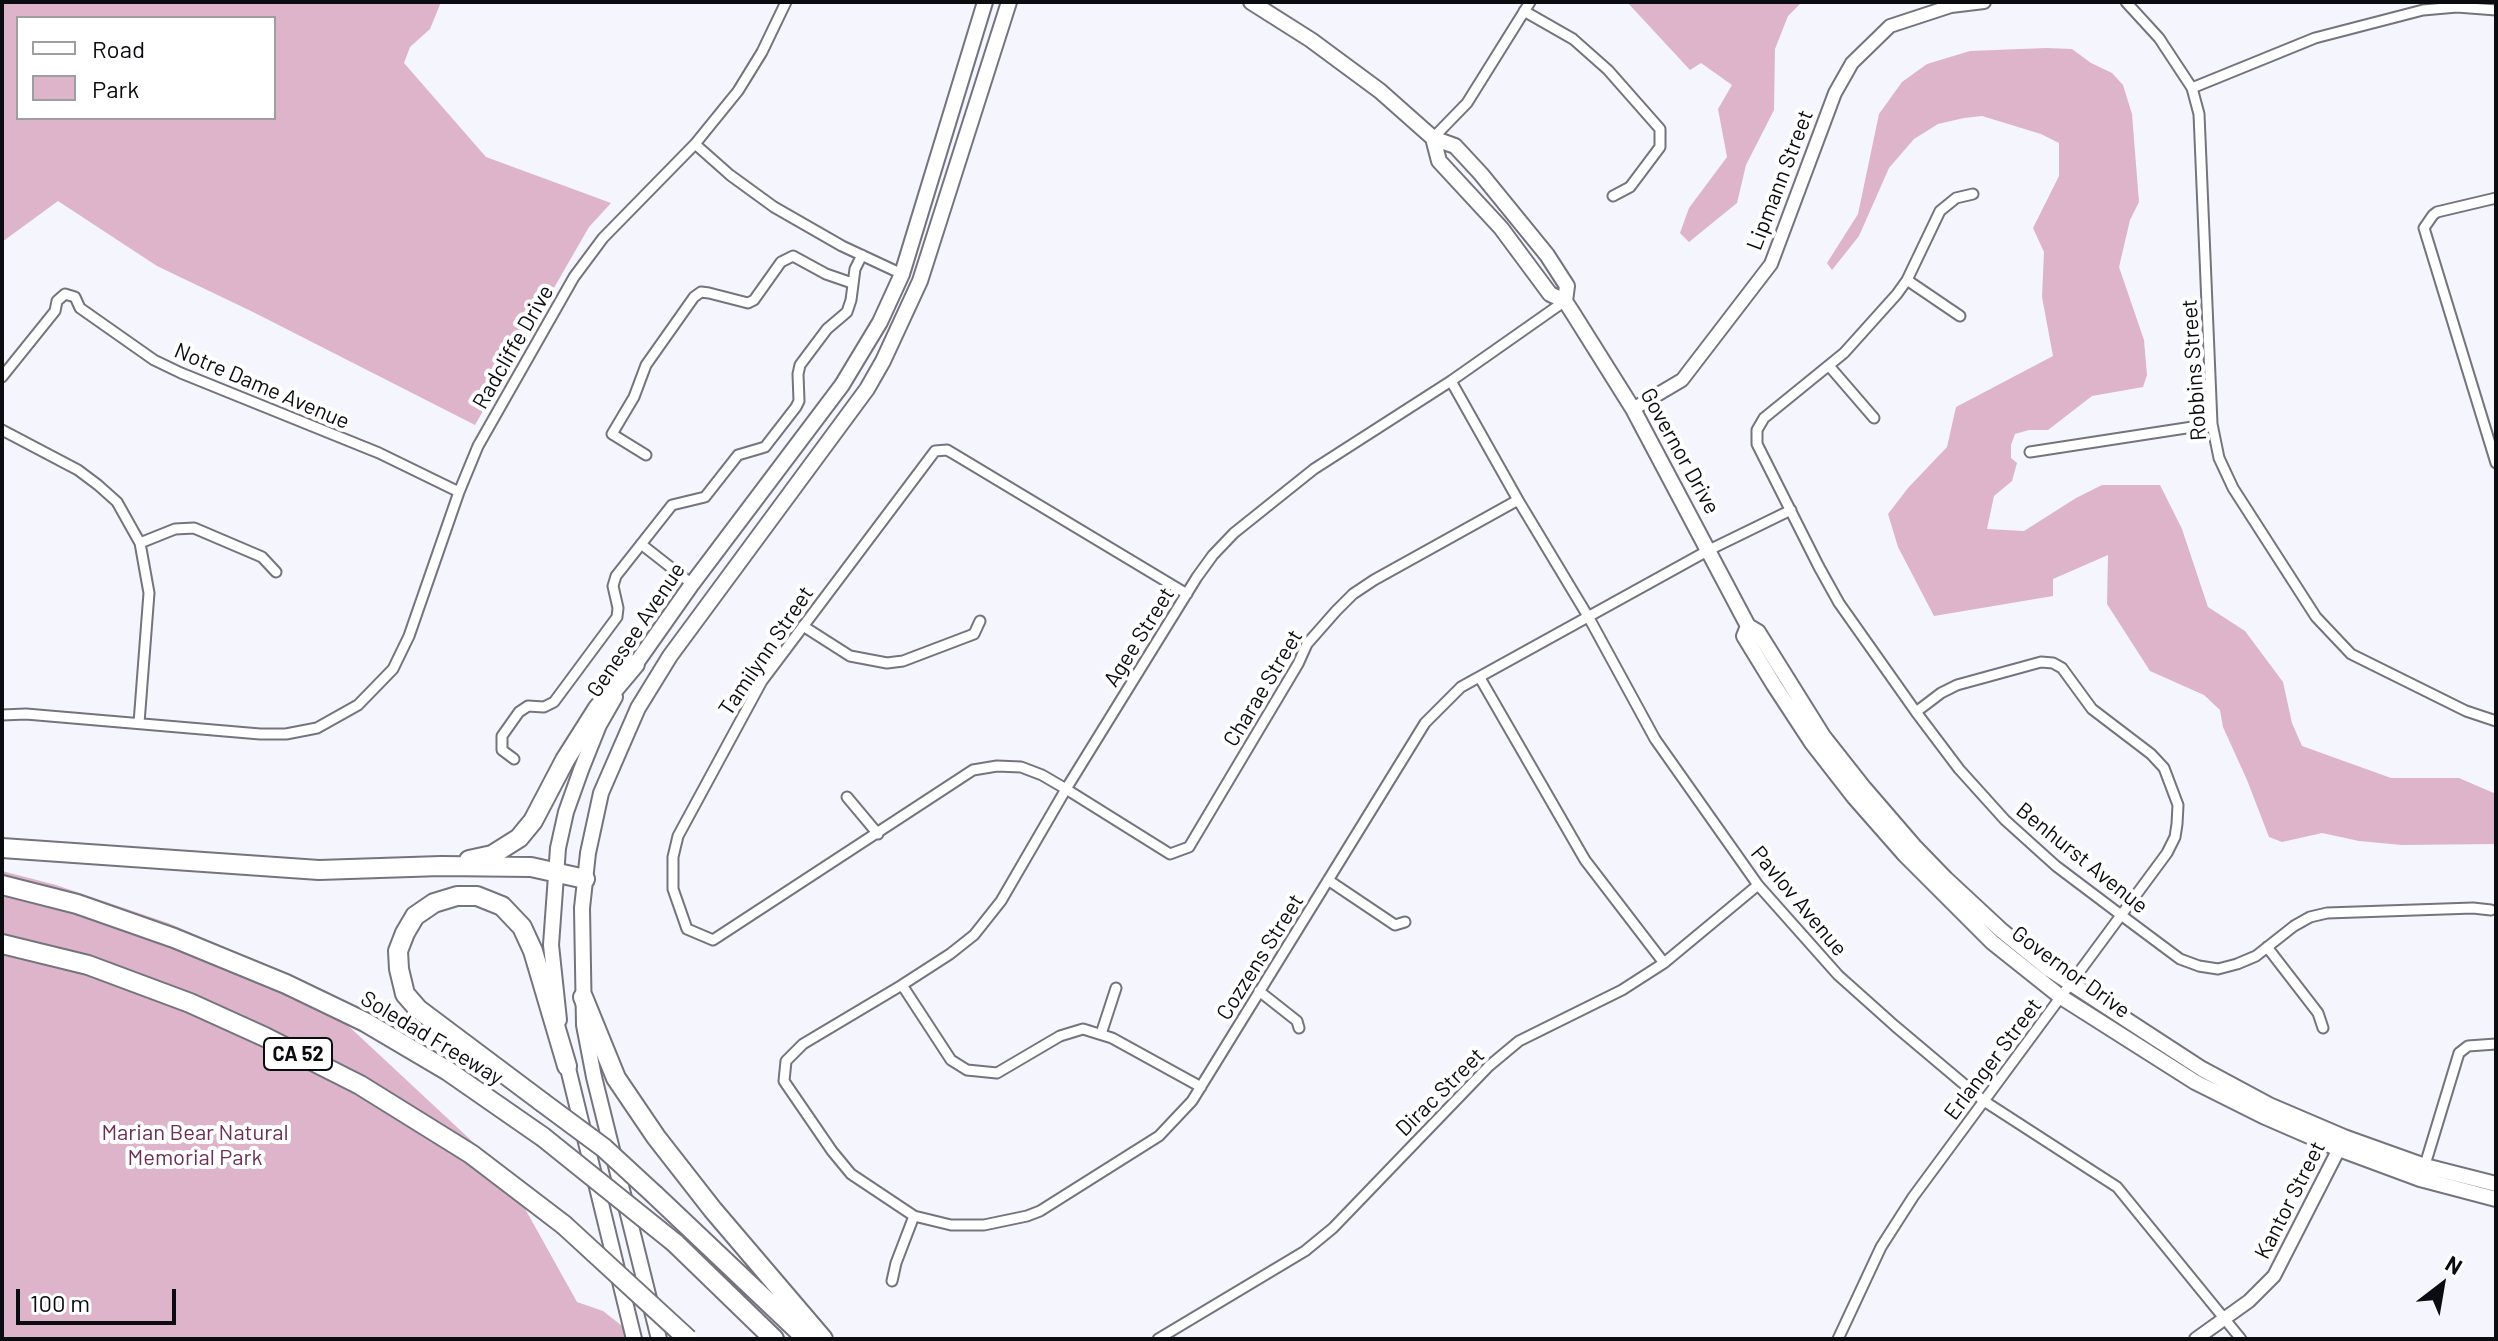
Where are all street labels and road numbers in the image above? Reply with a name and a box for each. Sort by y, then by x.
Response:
street label: Lipmann Street [1741,106,1819,254]
street label: Radcliffe Drive [467,280,559,414]
street label: Robbins Street [2176,298,2212,442]
street label: Notre Dame Avenue [171,337,353,435]
street label: Governor Drive [1635,383,1725,519]
street label: Genesee Avenue [581,558,691,702]
street label: Tamilynn Street [713,581,819,721]
street label: Agee Street [1098,582,1180,692]
street label: Charae Street [1218,625,1308,751]
street label: Benhurst Avenue [2011,797,2153,919]
street label: Pavlov Avenue [1745,840,1853,962]
street label: Cozzens Street [1211,889,1309,1025]
street label: Governor Drive [2007,920,2135,1024]
street label: Soledad Freeway [356,985,508,1091]
street label: Erlanger Street [1939,993,2047,1125]
road number: CA 52 [264,1038,332,1070]
street label: Dirac Street [1390,1042,1490,1142]
street label: Kantor Street [2249,1137,2331,1263]

